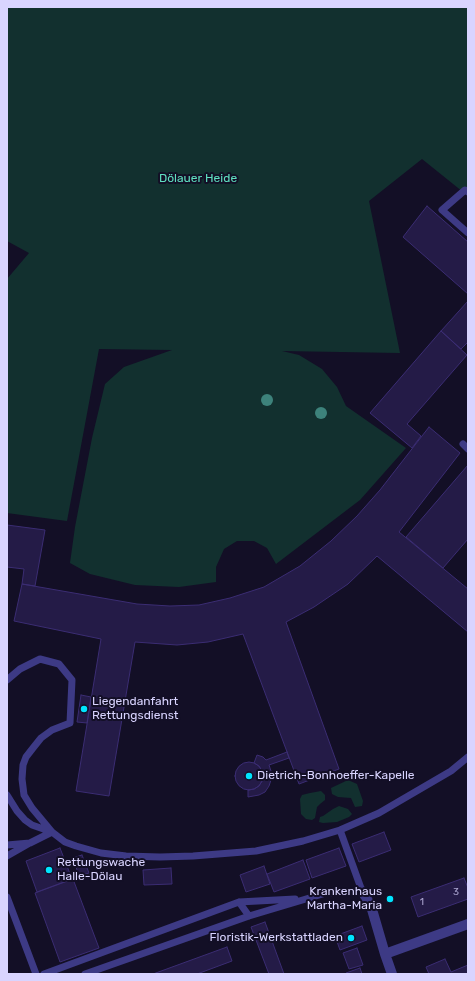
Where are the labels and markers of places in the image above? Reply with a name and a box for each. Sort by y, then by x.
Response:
place label: Liegendanfahrt Rettungsdienst [92,695,178,723]
marker: Liegendanfahrt Rettungsdienst [79,704,89,714]
place label: Dietrich-Bonhoeffer-Kapelle [257,769,415,783]
marker: Dietrich-Bonhoeffer-Kapelle [244,771,254,781]
place label: Rettungswache Halle-Dölau [57,856,145,884]
marker: Rettungswache Halle-Dölau [44,865,54,875]
place label: Krankenhaus Martha-Maria [307,885,382,913]
marker: Krankenhaus Martha-Maria [385,894,395,904]
place label: Floristik-Werkstattladen [210,931,343,945]
marker: Floristik-Werkstattladen [346,933,356,943]

